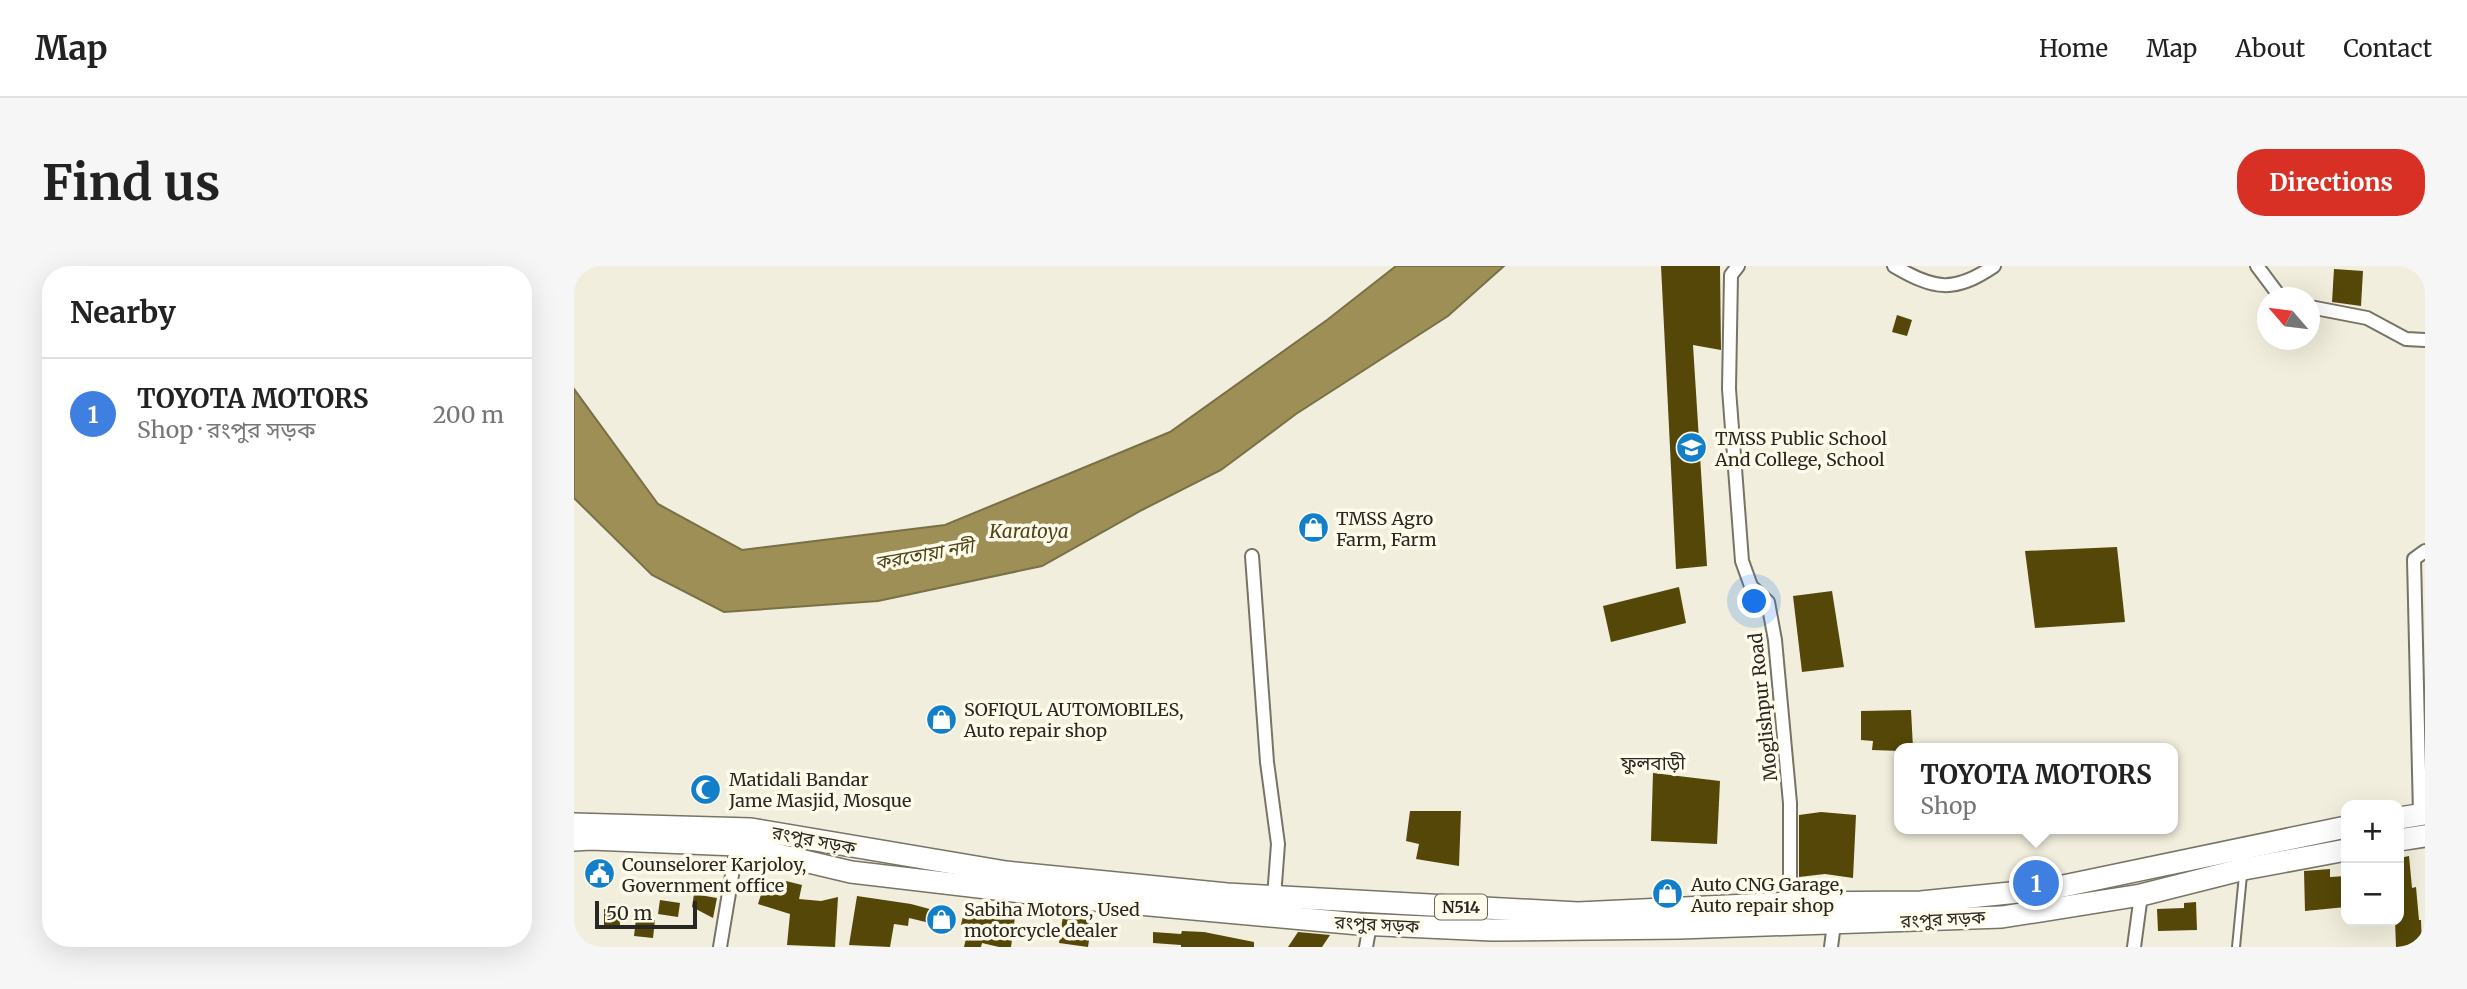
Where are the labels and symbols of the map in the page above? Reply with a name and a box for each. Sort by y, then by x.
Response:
north arrow [2257,287,2320,350]
place label: TMSS Public School And College, School [1714,427,1887,471]
school or university icon: TMSS Public School And College, School [1675,431,1709,465]
place label: TMSS Agro Farm, Farm [1336,507,1437,551]
shop icon: TMSS Agro Farm, Farm [1296,511,1330,545]
water label: Karatoya [988,519,1069,543]
water label: করতোয়া নদী [873,533,979,575]
your location [1737,584,1771,618]
street label: Moglishpur Road [1744,632,1782,782]
place label: SOFIQUL AUTOMOBILES, Auto repair shop [963,698,1184,742]
shop icon: SOFIQUL AUTOMOBILES, Auto repair shop [924,702,958,736]
district label: ফুলবাড়ী [1620,751,1686,775]
place label: Matidali Bandar Jame Masjid, Mosque [728,768,911,812]
mosque icon: Matidali Bandar Jame Masjid, Mosque [689,772,723,806]
street label: রংপুর সড়ক [769,820,858,859]
place label: Counselorer Karjoloy, Government office [622,853,806,897]
public building icon: Counselorer Karjoloy, Government office [582,857,616,891]
pin: 1 [2013,857,2059,909]
place label: Auto CNG Garage, Auto repair shop [1690,873,1843,917]
shop icon: Auto CNG Garage, Auto repair shop [1651,877,1685,911]
road number: N514 [1435,894,1487,920]
scale bar [595,898,696,930]
place label: Sabiha Motors, Used motorcycle dealer [964,898,1140,942]
shop icon: Sabiha Motors, Used motorcycle dealer [924,902,958,936]
street label: রংপুর সড়ক [1899,905,1987,933]
street label: রংপুর সড়ক [1333,910,1421,938]

